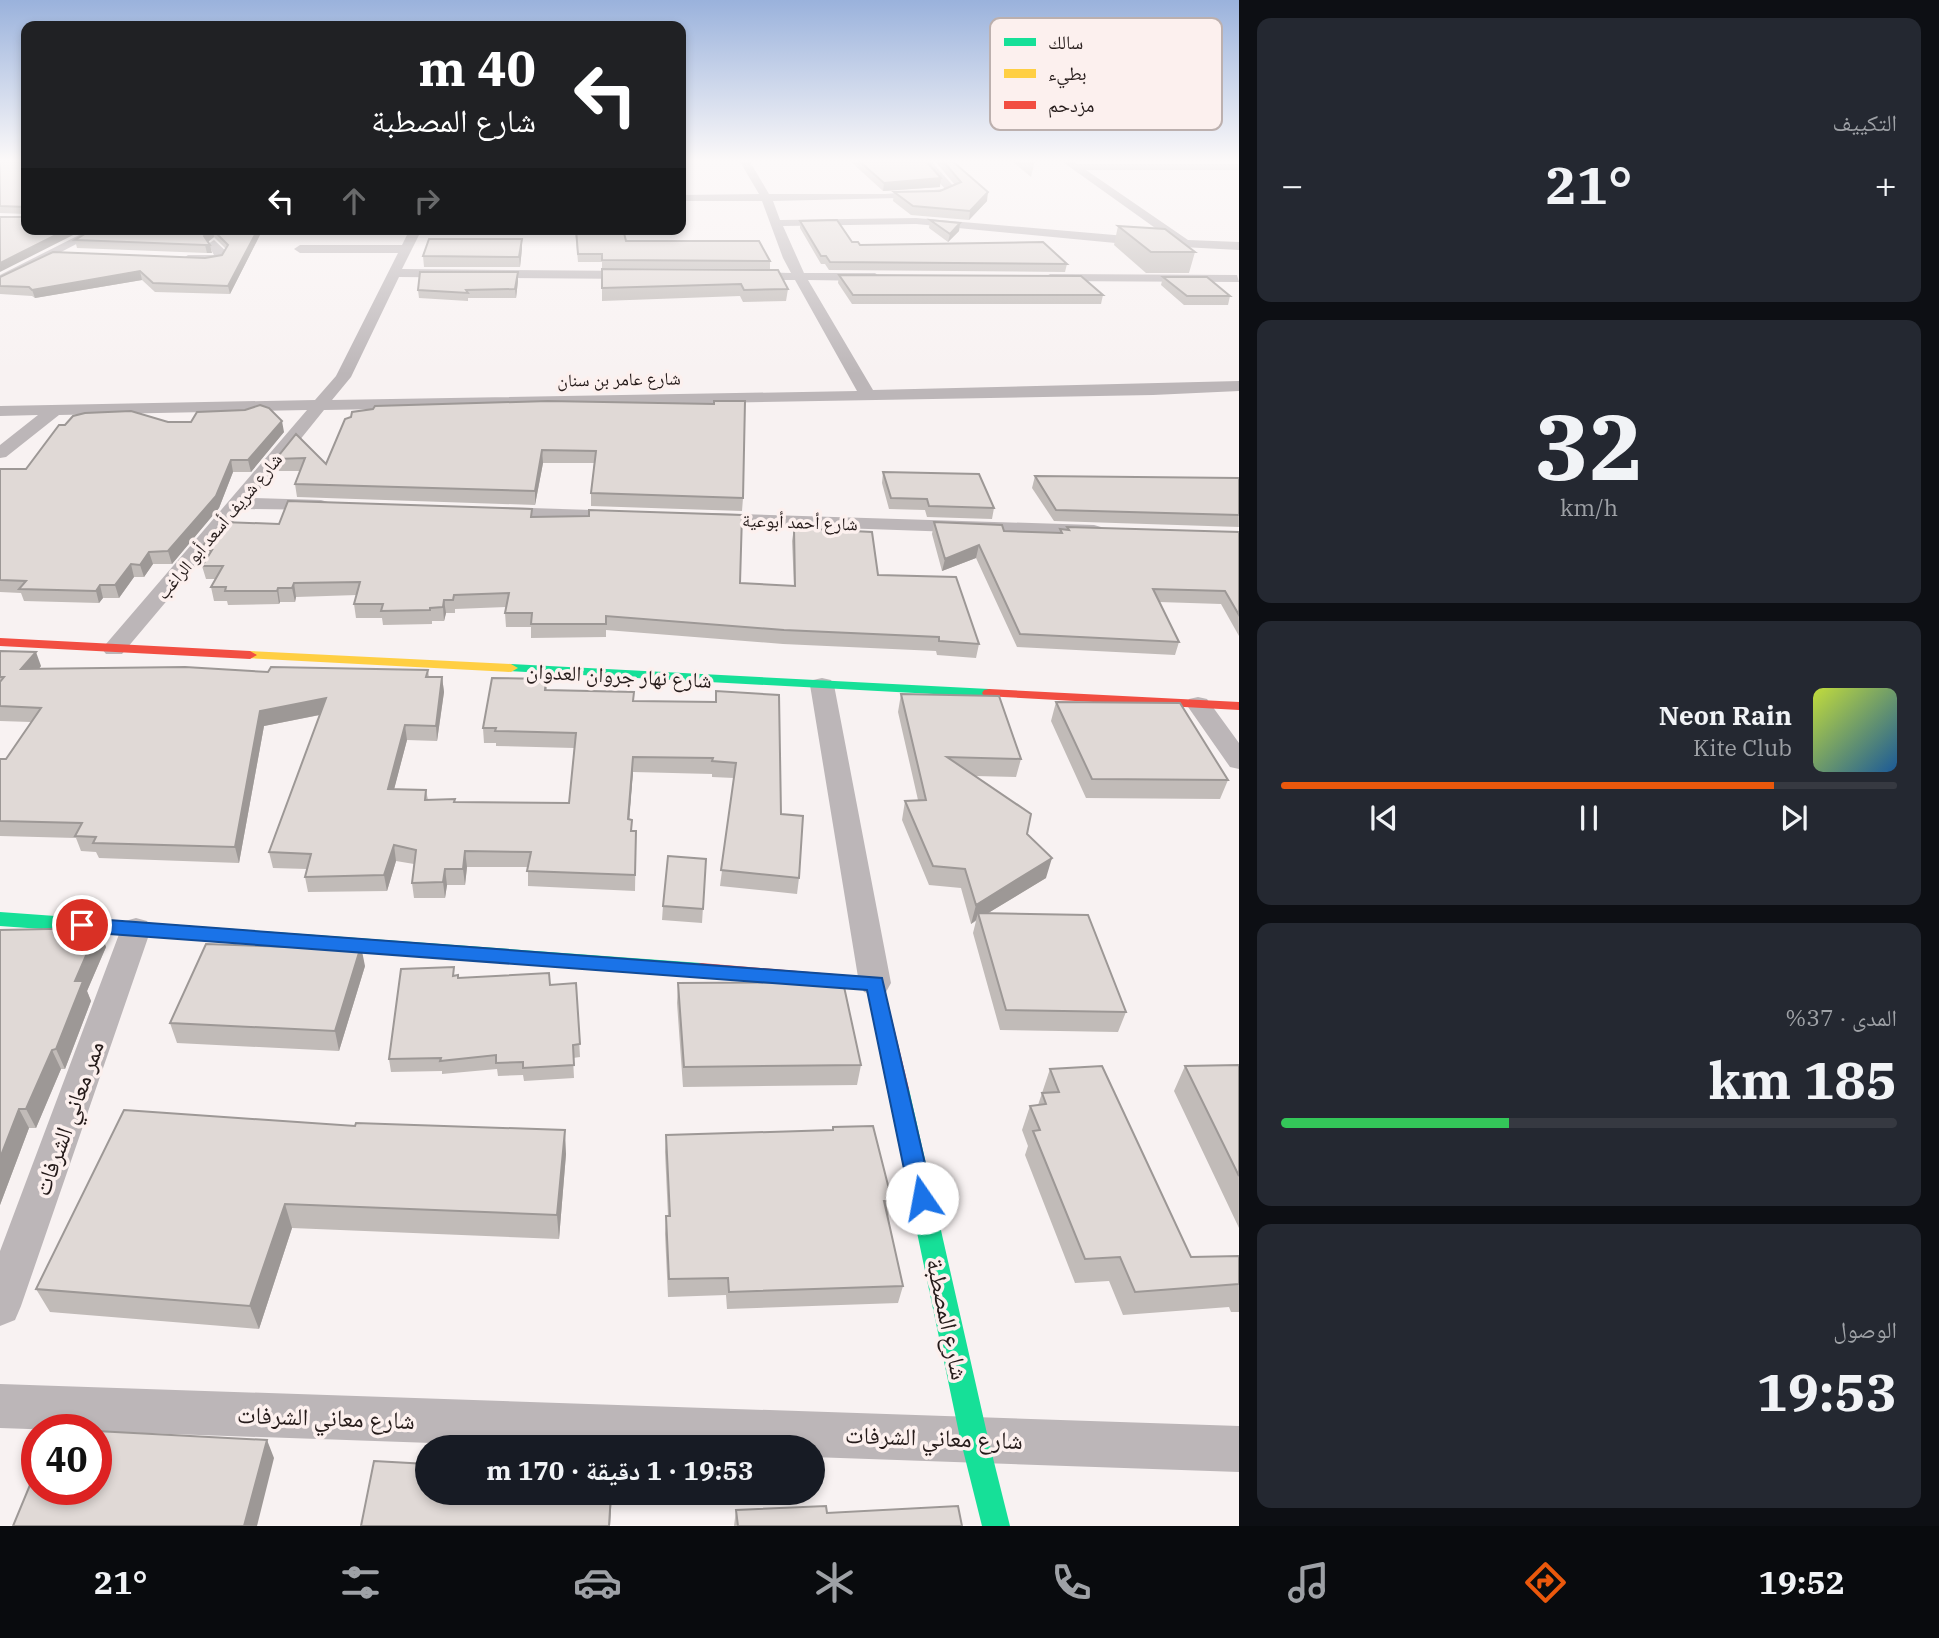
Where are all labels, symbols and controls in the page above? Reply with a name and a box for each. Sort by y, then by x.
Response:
legend [990,18,1222,130]
text: سالك [1048,30,1083,54]
text: 40 m [418,36,536,99]
icon: left [560,49,651,140]
text: بطيء [1048,61,1087,89]
text: مزدحم [1048,93,1094,118]
text: شارع المصطبة [371,99,536,141]
text: التكييف [1832,107,1897,137]
text: 21° [1546,151,1632,218]
text: − [1281,160,1304,209]
text: + [1874,160,1897,209]
icon: left [262,182,300,220]
icon: ahead [335,182,373,220]
icon: right [408,182,446,220]
street label: شارع عامر بن سنان [557,366,681,392]
text: 32 [1534,387,1644,505]
street label: شارع شريف أسعد أبو الراغب [151,448,287,604]
text: km/h [1560,492,1618,522]
street label: شارع أحمد أبوعية [742,508,858,536]
street label: شارع نهار جروان العدوان [525,656,713,694]
text: Neon Rain [1659,698,1792,732]
text: Kite Club [1693,732,1792,762]
icon: previous [1365,799,1403,837]
icon: pause [1570,799,1608,837]
icon: next [1775,799,1813,837]
pin [52,895,112,955]
icon: arrive [63,906,101,944]
text: المدى · 37% [1785,1002,1897,1032]
street label: ممر معاني الشرفات [25,1036,115,1201]
text: 185 km [1708,1046,1897,1113]
position arrow [885,1161,959,1235]
street label: شارع المصطبة [920,1255,976,1383]
text: الوصول [1833,1314,1897,1344]
text: 19:53 [1756,1358,1897,1425]
street label: شارع معاني الشرفات [236,1398,415,1440]
speed limit sign: 40 [21,1414,112,1505]
street label: شارع معاني الشرفات [844,1418,1023,1460]
text: 19:53 · 1 دقيقة · 170 m [486,1453,754,1487]
icon: filters [336,1558,385,1607]
icon: car [573,1558,622,1607]
icon: climate [810,1558,859,1607]
icon: phone [1047,1558,1096,1607]
icon: music [1284,1558,1333,1607]
icon: directions [1521,1558,1570,1607]
text: 21° [94,1561,148,1603]
text: 19:52 [1758,1561,1845,1603]

